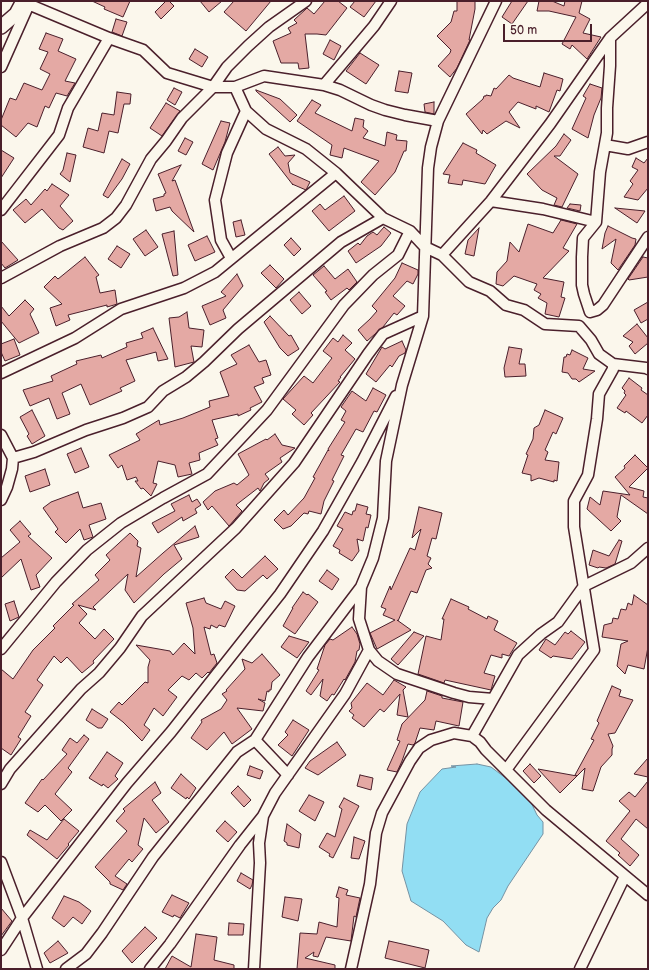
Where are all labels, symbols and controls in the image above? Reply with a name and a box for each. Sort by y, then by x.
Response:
scale bar [505,16,594,42]
text: 50 m [510,23,537,38]

